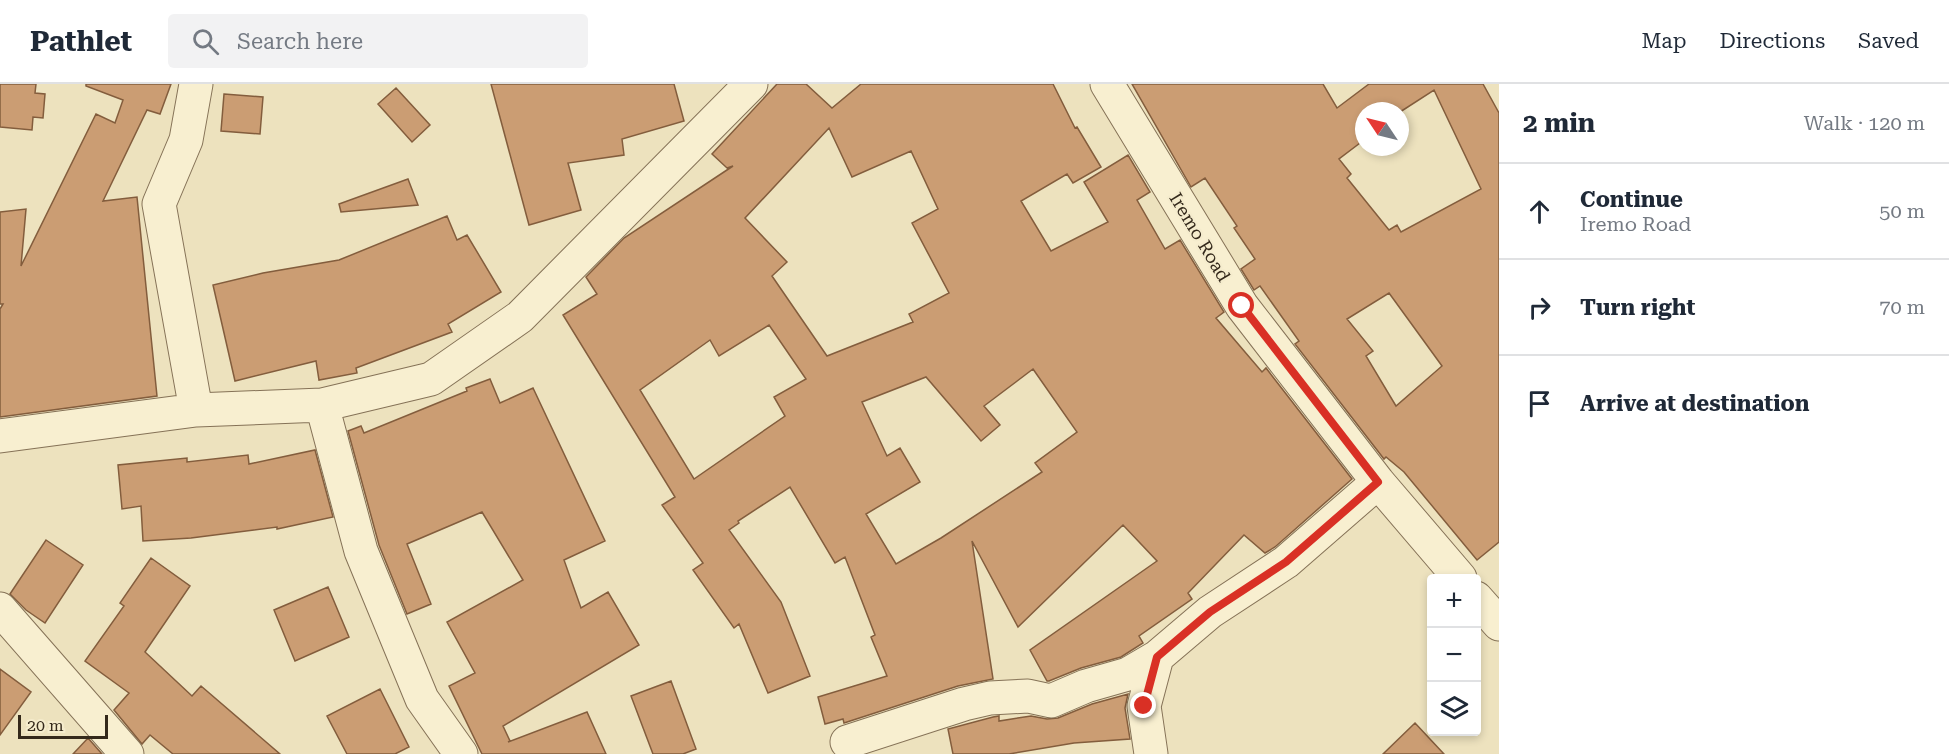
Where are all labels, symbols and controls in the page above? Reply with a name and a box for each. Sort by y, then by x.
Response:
search box [168,14,588,68]
text: Pathlet [30,25,132,58]
icon: search [189,25,222,58]
text: Search here [237,29,363,54]
text: Map [1642,29,1686,53]
text: Directions [1719,29,1825,53]
text: Saved [1858,29,1919,53]
north arrow [1355,102,1409,156]
text: 2 min [1523,108,1595,138]
text: Walk · 120 m [1804,111,1925,135]
text: Continue [1580,187,1683,212]
street label: Iremo Road [1165,189,1235,286]
icon: ahead [1523,195,1556,228]
text: 50 m [1879,199,1925,223]
text: Iremo Road [1580,212,1691,236]
icon: right [1523,291,1556,324]
route start [1228,292,1254,318]
text: Turn right [1580,295,1695,320]
text: 70 m [1879,295,1925,319]
icon: arrive [1523,387,1556,420]
text: Arrive at destination [1580,391,1809,416]
map controls [1427,574,1481,736]
button: + [1427,574,1481,628]
button: − [1427,628,1481,682]
button: layers [1427,682,1481,736]
route end [1130,692,1156,718]
scale bar [18,712,108,740]
text: 20 m [27,716,64,735]

